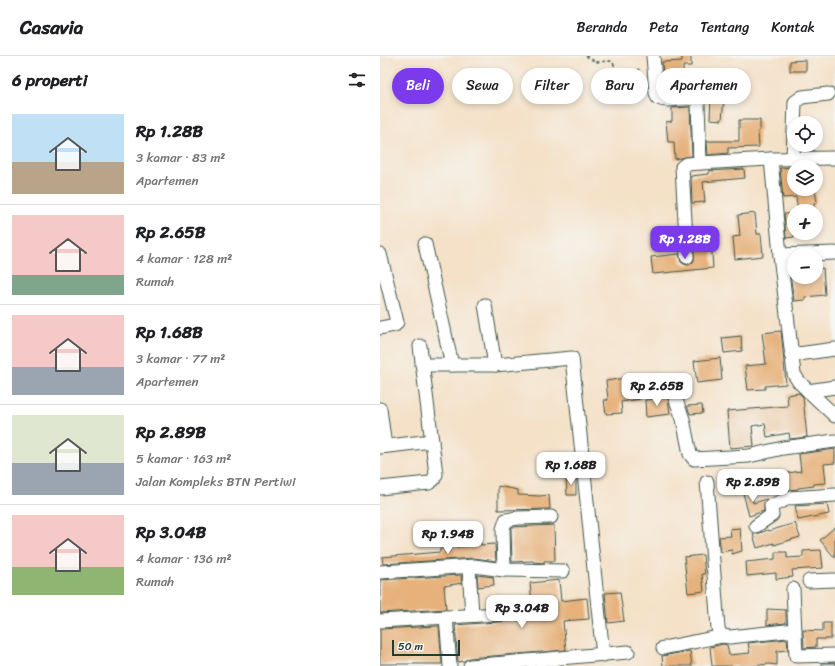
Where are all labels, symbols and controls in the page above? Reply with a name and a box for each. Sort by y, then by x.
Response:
text: Casavia [20,11,83,44]
text: Beranda [577,15,627,40]
text: Peta [649,15,678,40]
text: Tentang [700,15,749,40]
text: Kontak [771,15,815,40]
text: 6 properti [12,65,87,95]
chip: Beli [392,68,444,104]
chip: Sewa [452,68,513,104]
chip: Filter [521,68,583,104]
chip: Baru [591,68,648,104]
chip: Apartemen [656,68,751,104]
icon: filters [346,69,368,91]
text: Rp 1.28B [136,116,203,146]
map controls [787,116,823,284]
button: locate [787,116,823,152]
icon: home [44,130,92,178]
text: 3 kamar · 83 m² [136,146,225,169]
button: layers [787,160,823,196]
text: Apartemen [136,169,198,192]
button: + [787,204,823,240]
text: Rp 2.65B [136,217,205,247]
pin: Rp 1.28B [644,226,726,260]
text: Rp 1.28B [659,227,711,250]
icon: home [44,231,92,279]
text: 4 kamar · 128 m² [136,247,232,270]
button: − [787,248,823,284]
text: Rumah [136,270,174,293]
text: Rp 1.68B [136,317,203,347]
icon: home [44,331,92,379]
text: 3 kamar · 77 m² [136,347,225,370]
text: Apartemen [136,370,198,393]
pin: Rp 2.65B [616,373,698,407]
text: Rp 2.65B [630,374,684,397]
text: Rp 2.89B [136,417,206,447]
icon: home [44,431,92,479]
text: 5 kamar · 163 m² [136,447,231,470]
pin: Rp 1.68B [530,452,612,486]
text: Rp 1.68B [545,453,597,476]
pin: Rp 2.89B [712,469,794,503]
text: Jalan Kompleks BTN Pertiwi [136,470,296,493]
text: Rp 2.89B [726,470,780,493]
text: Rp 3.04B [136,517,206,547]
pin: Rp 1.94B [407,521,489,555]
text: Rp 1.94B [422,522,474,545]
icon: home [44,531,92,579]
text: 4 kamar · 136 m² [136,547,232,570]
text: Rumah [136,570,174,593]
pin: Rp 3.04B [481,595,563,629]
text: Rp 3.04B [495,596,549,619]
text: 50 m [398,637,423,656]
scale bar [392,638,460,657]

